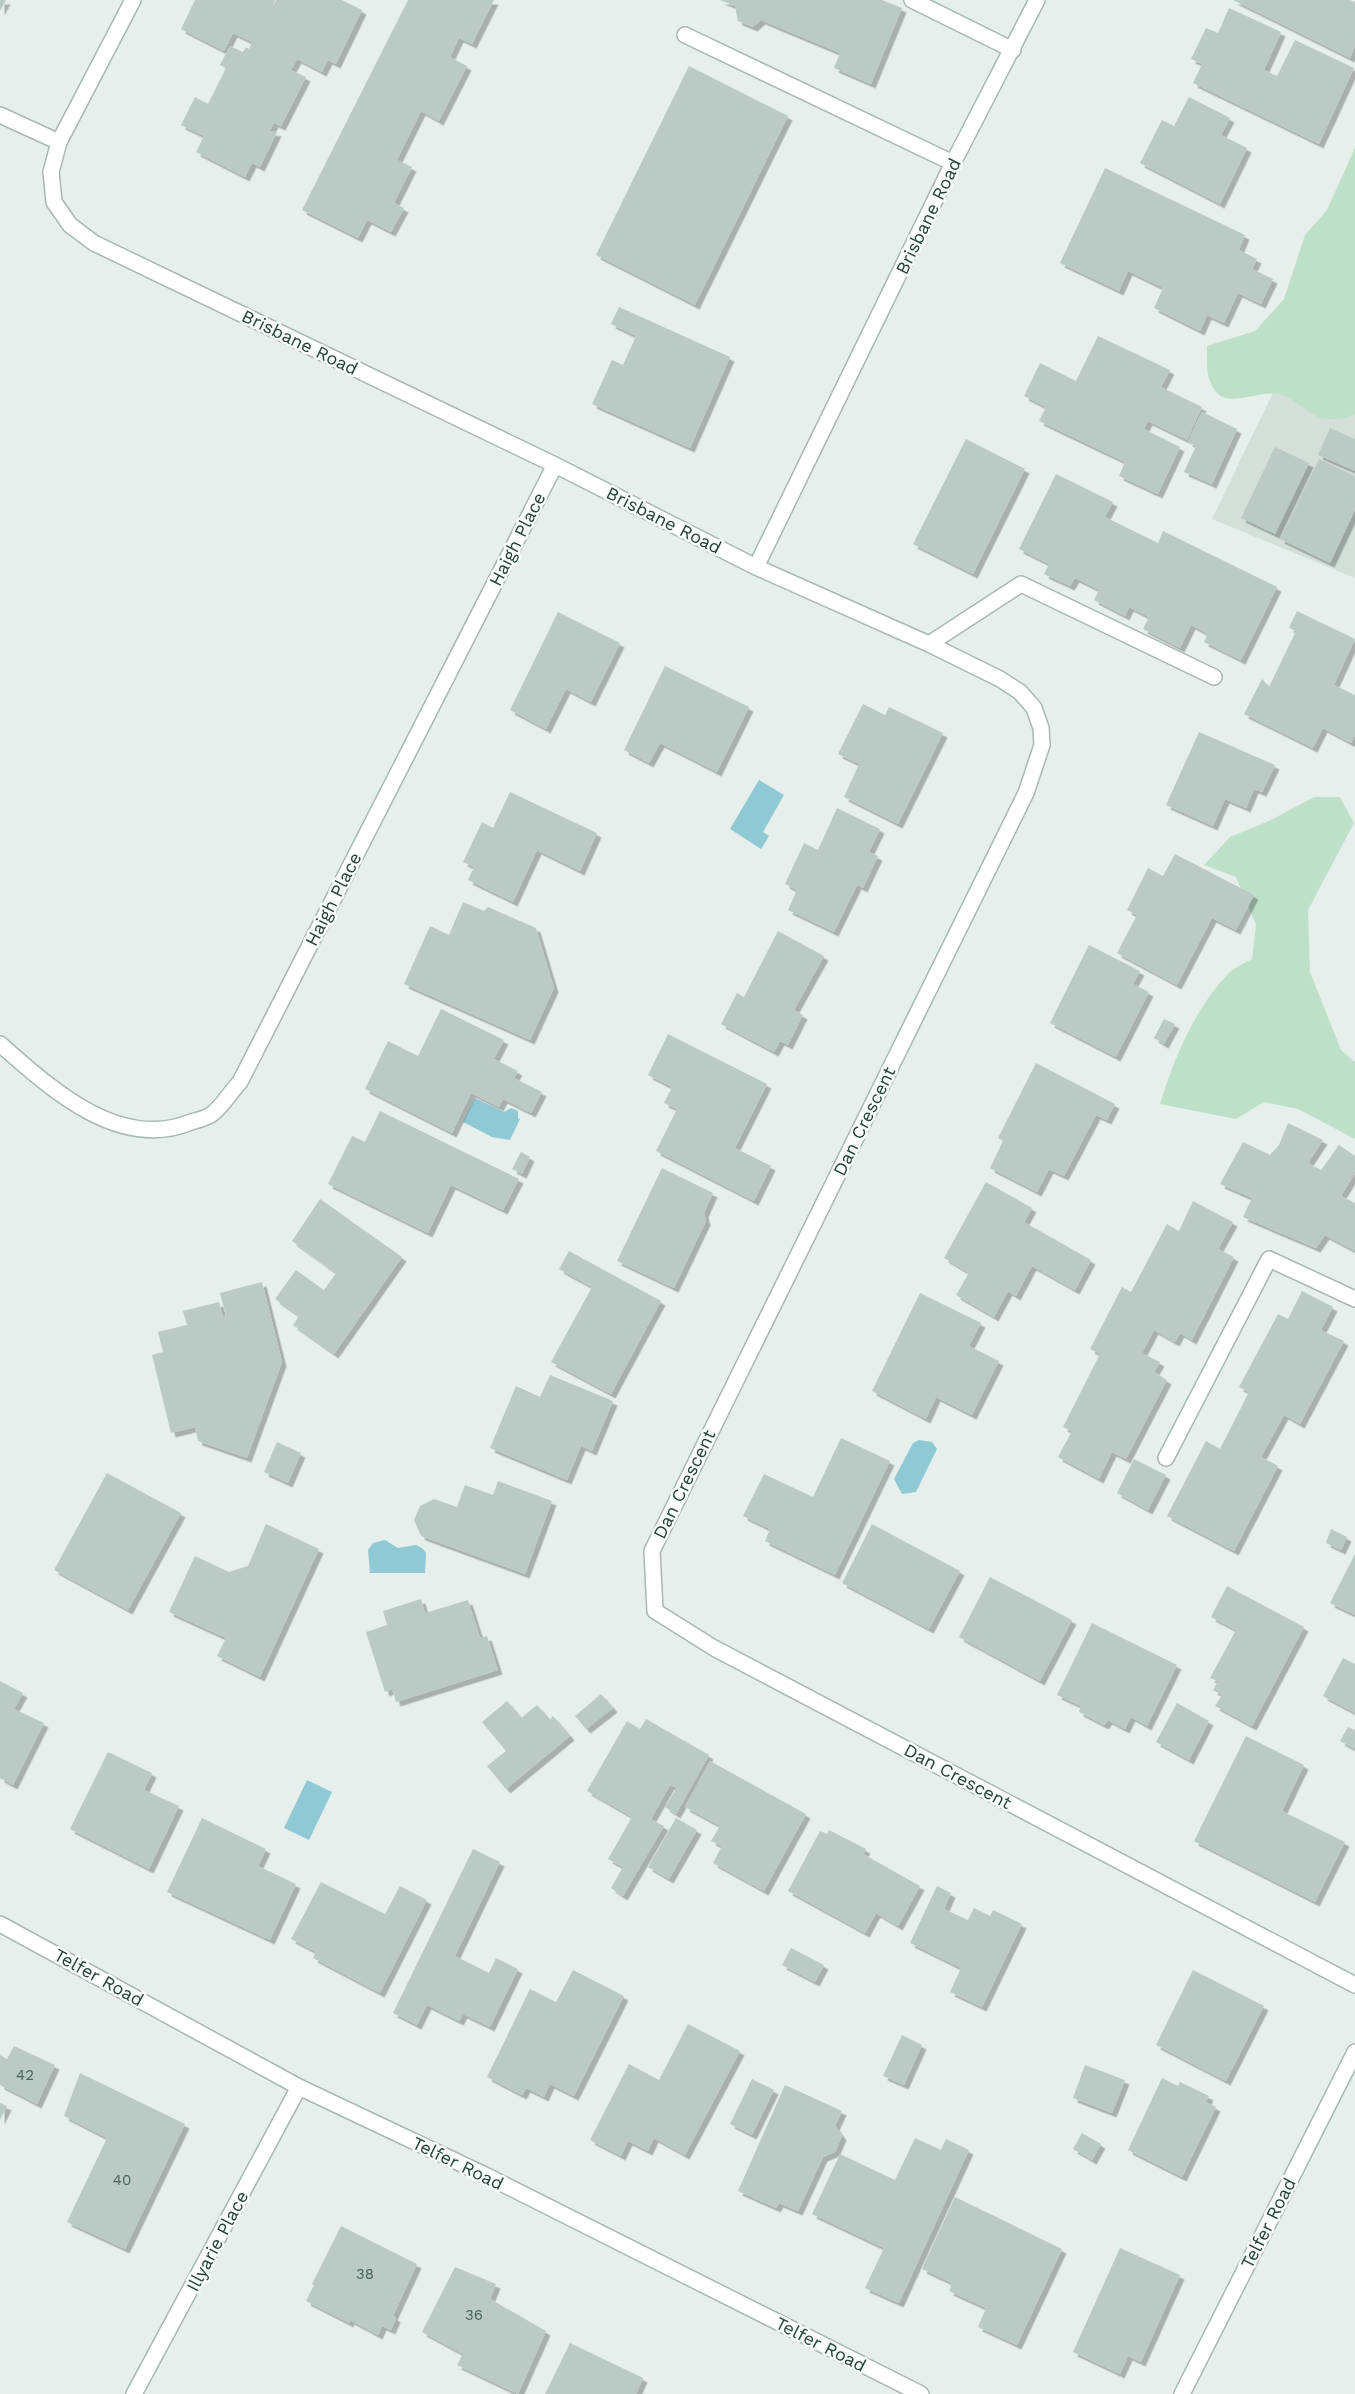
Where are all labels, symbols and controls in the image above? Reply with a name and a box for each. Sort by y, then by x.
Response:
street label: Brisbane Road [891,155,965,277]
street label: Brisbane Road [239,305,361,379]
street label: Brisbane Road [603,482,725,558]
street label: Haigh Place [484,489,550,589]
street label: Haigh Place [300,849,366,949]
street label: Dan Crescent [829,1063,900,1179]
street label: Dan Crescent [649,1426,720,1542]
street label: Dan Crescent [901,1739,1016,1813]
street label: Telfer Road [51,1944,147,2010]
house number: 42 [16,2066,34,2084]
street label: Telfer Road [409,2132,507,2194]
house number: 40 [113,2171,131,2189]
street label: Telfer Road [1236,2174,1300,2272]
street label: Illyarie Place [182,2187,252,2295]
house number: 38 [356,2265,374,2283]
house number: 36 [465,2306,483,2324]
street label: Telfer Road [772,2312,870,2376]

